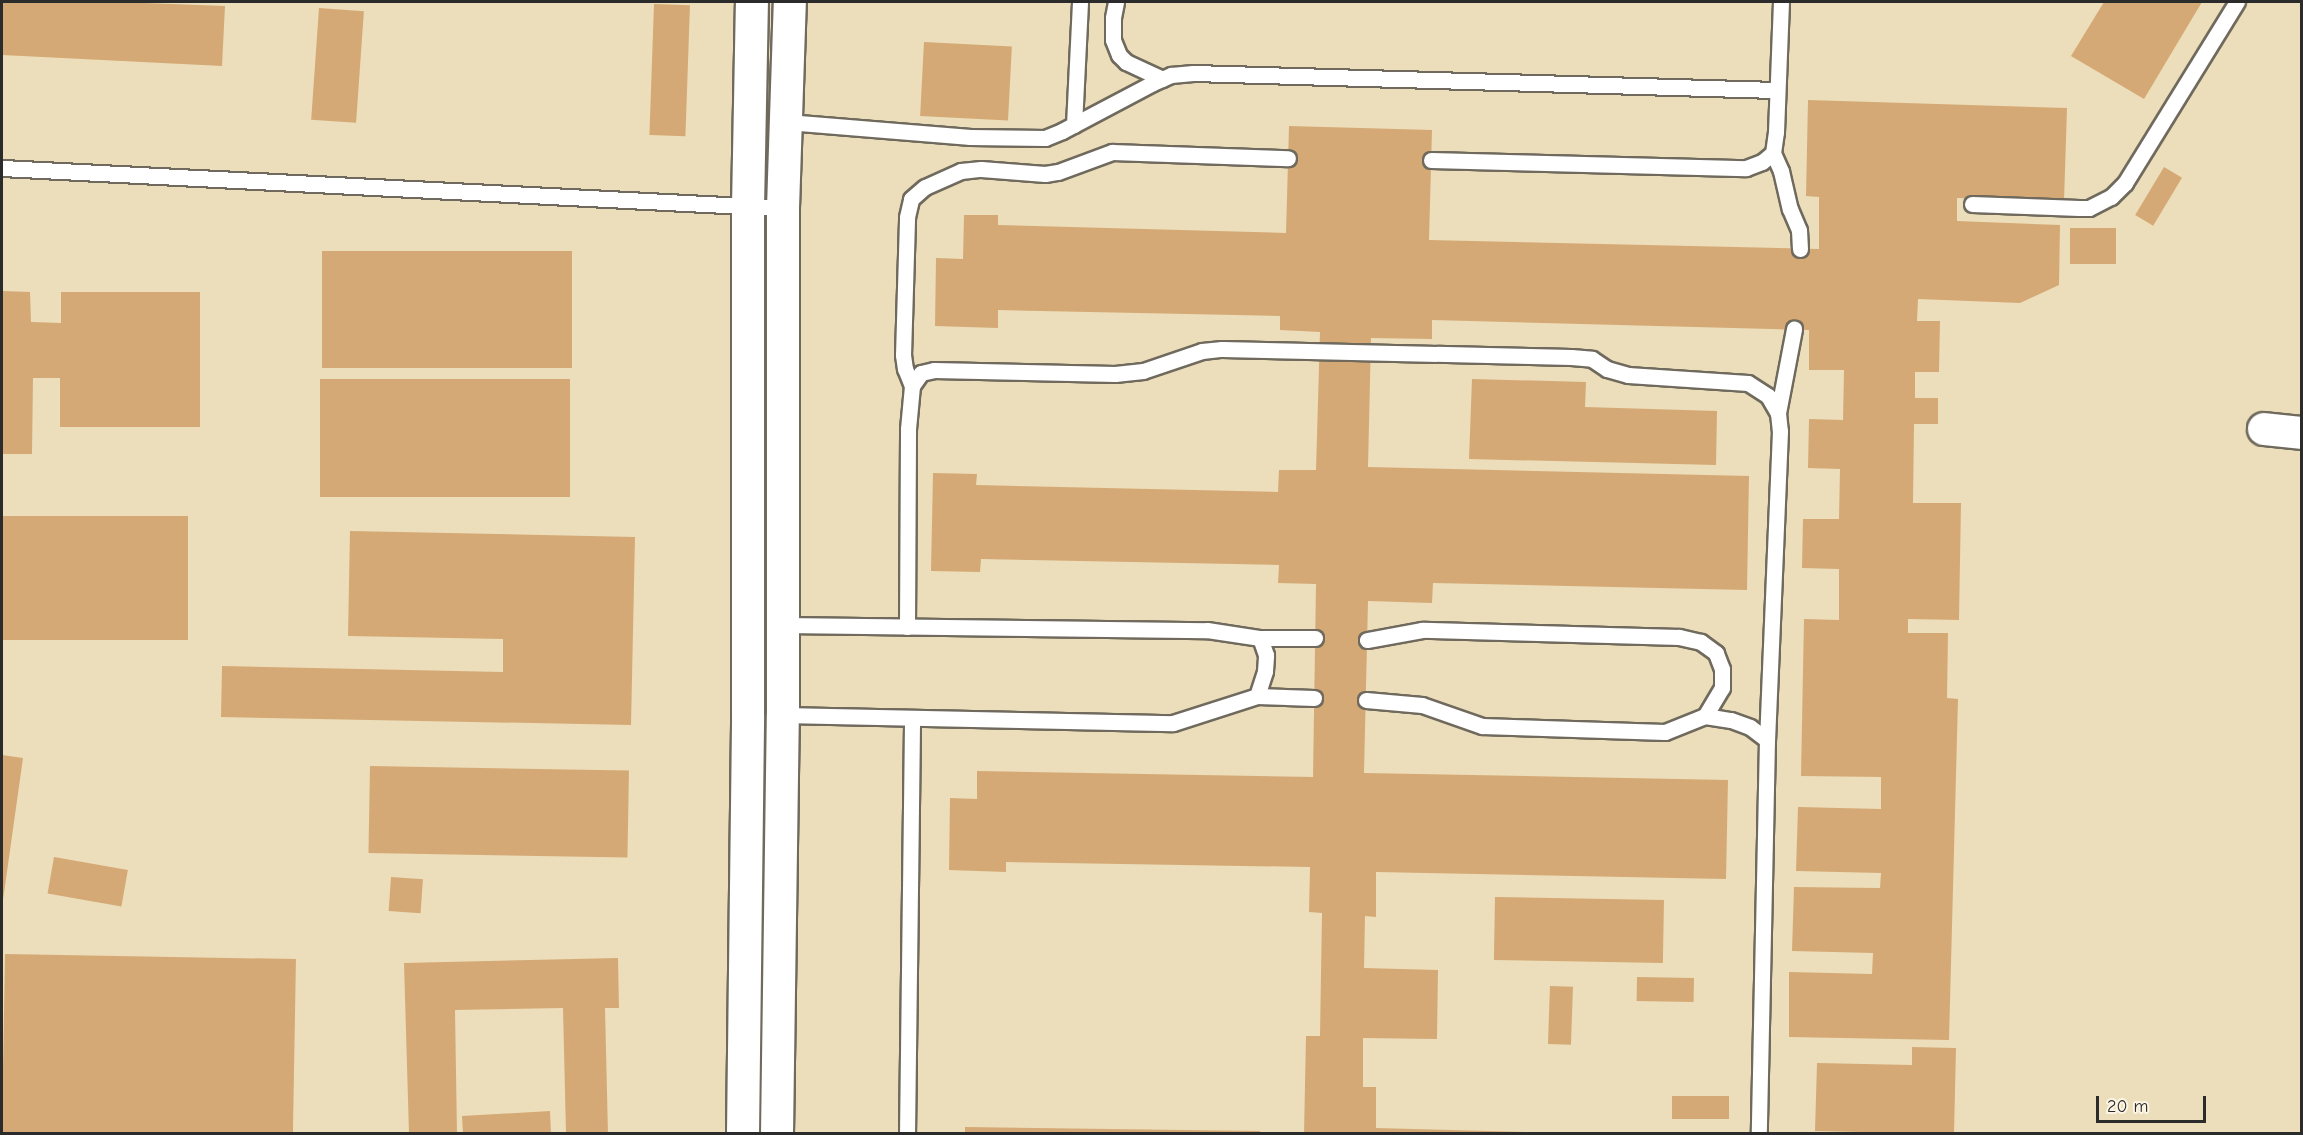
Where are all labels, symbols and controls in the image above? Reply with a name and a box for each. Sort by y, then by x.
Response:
scale bar [2099,1084,2208,1122]
text: 20 m [2107,1096,2148,1117]

